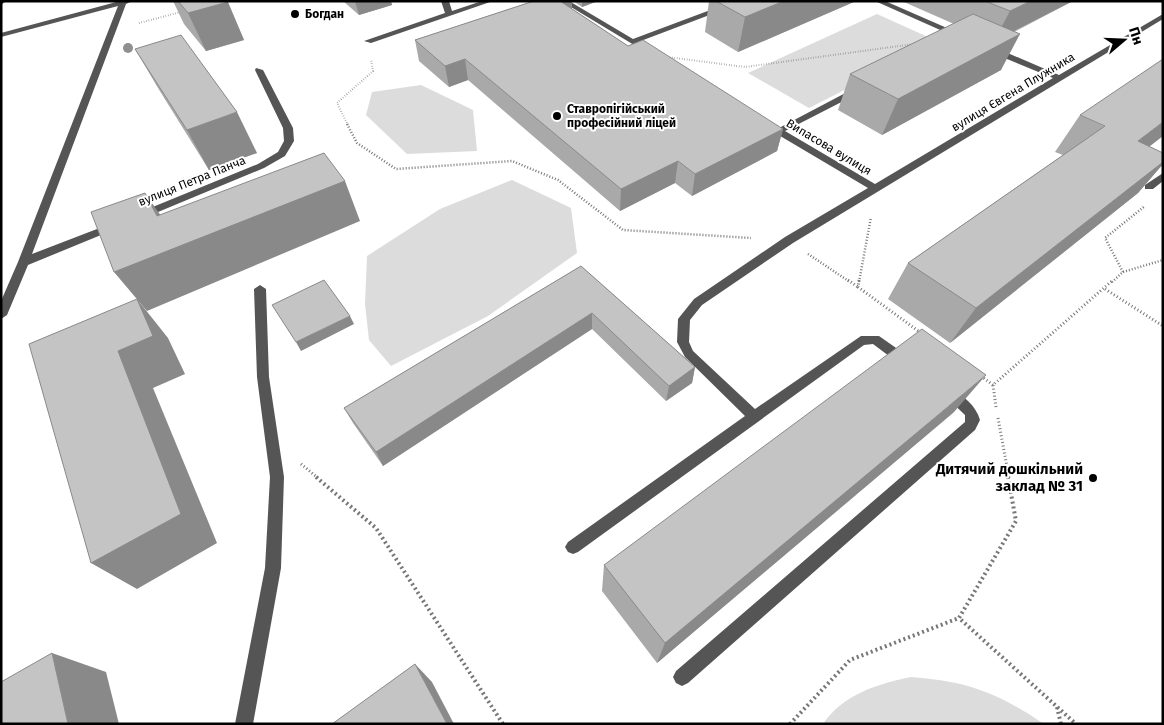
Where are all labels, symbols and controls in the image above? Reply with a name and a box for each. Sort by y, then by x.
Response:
place label: Богдан [305,7,344,21]
marker: Богдан [289,8,301,20]
north arrow [1099,15,1149,65]
text: Пн [1125,25,1147,47]
street label: вулиця Євгена Плужника [949,50,1077,134]
place label: Ставропігійський професійний ліцей [567,102,676,130]
marker: Ставропігійський професійний ліцей [551,110,563,122]
street label: Випасова вулиця [784,116,874,178]
street label: вулиця Петра Панча [136,153,248,209]
place label: Дитячий дошкільний заклад № 31 [935,460,1083,495]
marker: Дитячий дошкільний заклад № 31 [1087,472,1099,484]

